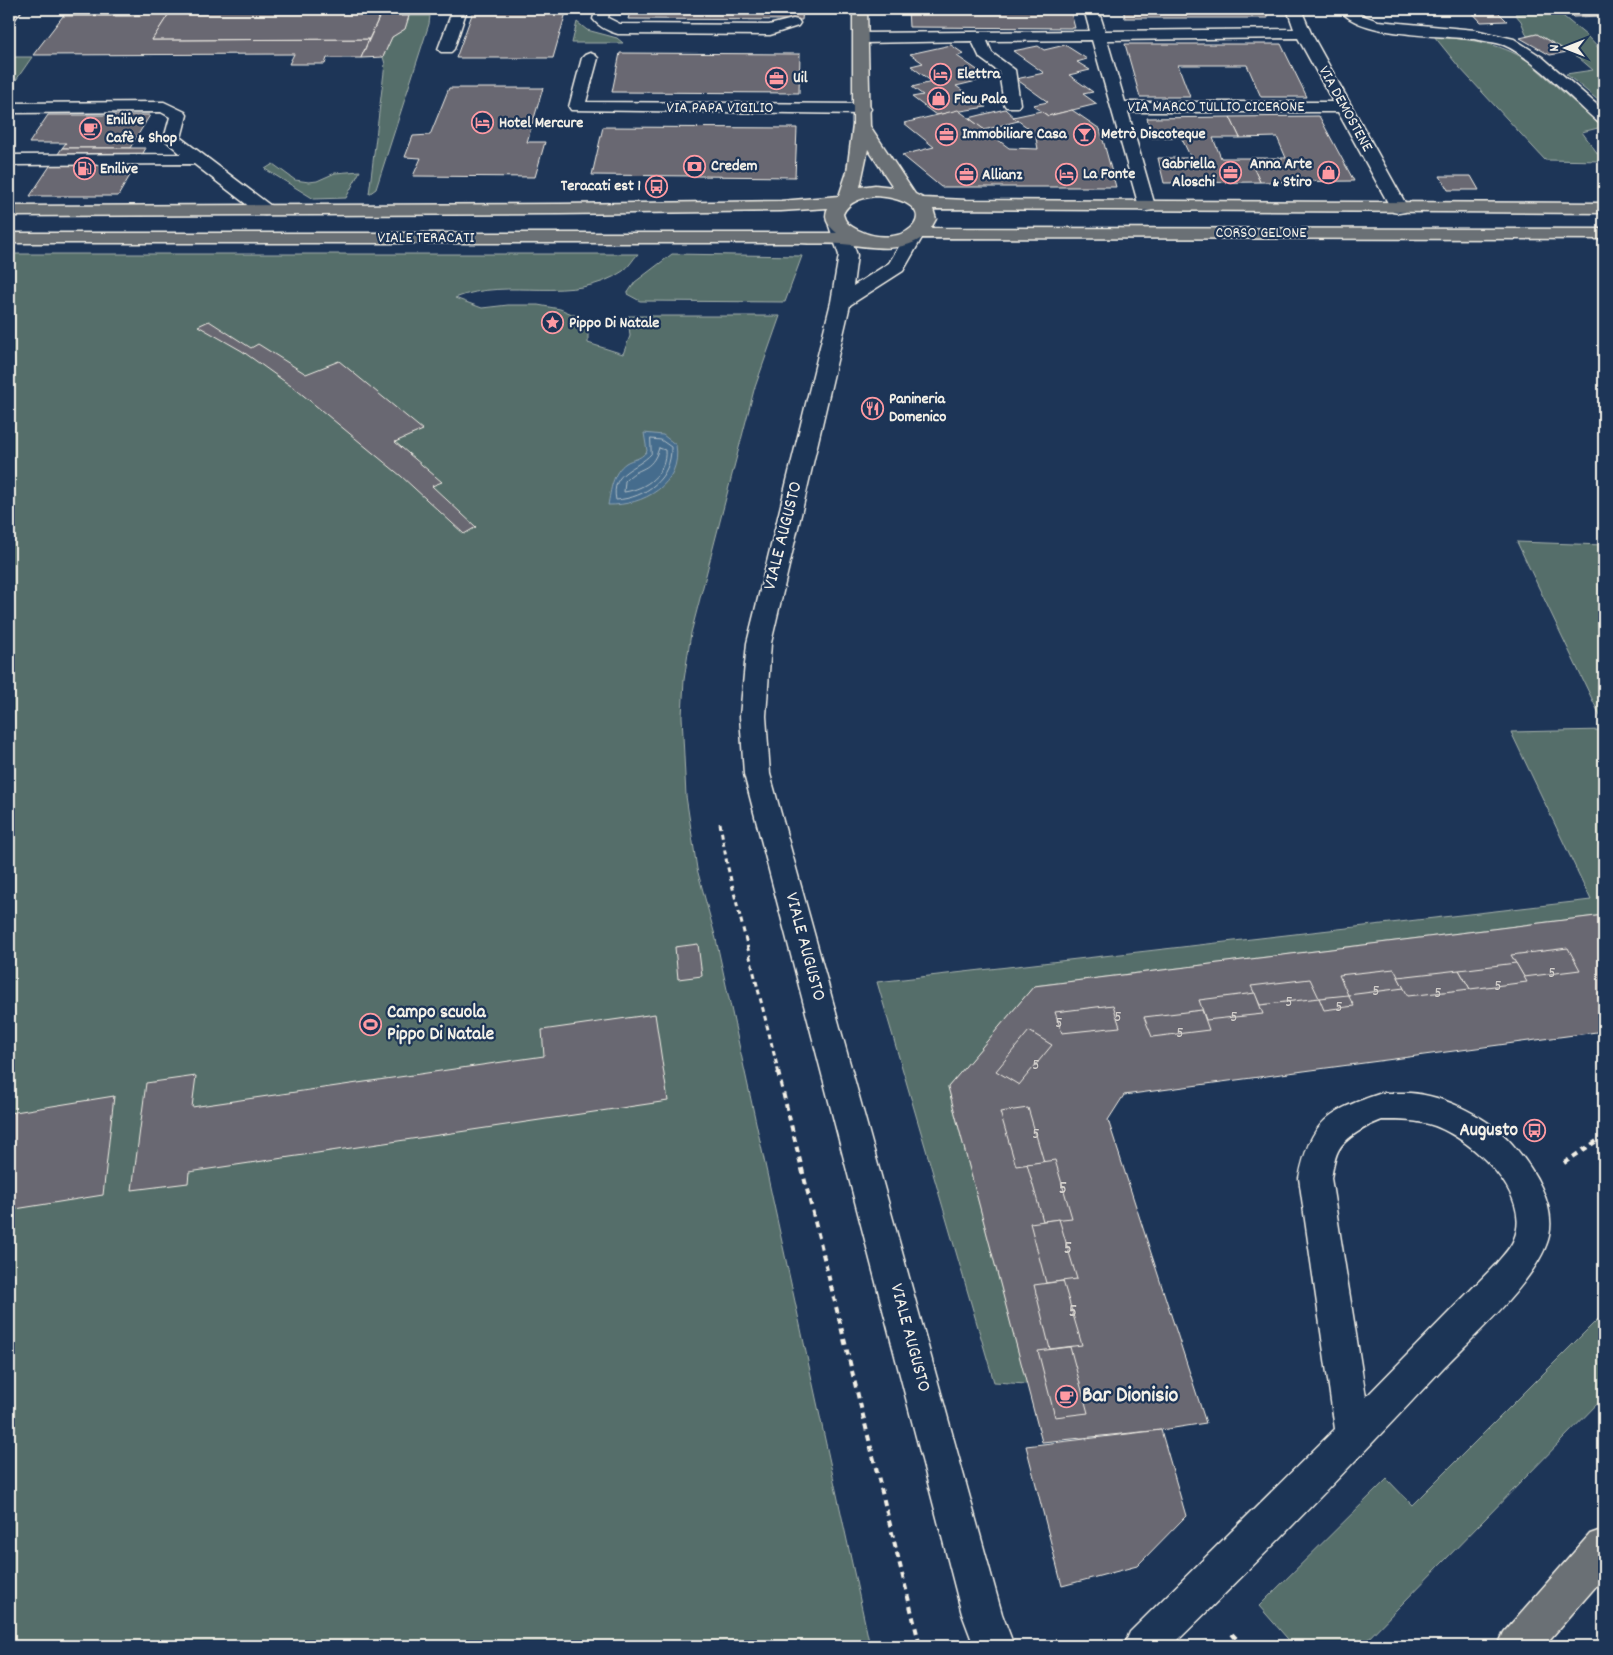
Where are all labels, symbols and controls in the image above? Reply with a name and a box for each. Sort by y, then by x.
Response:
north arrow [1540,22,1590,72]
text: N [1545,44,1565,51]
hotel icon: Elettra [929,62,953,86]
street label: VIA DEMOSTENE [1312,62,1378,157]
place label: Elettra [957,63,1002,86]
office icon: Uil [765,66,789,90]
place label: Uil [793,67,808,90]
shop icon: Ficu Pala [926,87,950,111]
place label: Ficu Pala [954,88,1009,111]
street label: VIA MARCO TULLIO CICERONE [1128,96,1305,119]
street label: VIA PAPA VIGILIO [666,97,774,120]
place label: Enilive Cafè & Shop [106,109,177,150]
hotel icon: Hotel Mercure [471,111,495,135]
place label: Hotel Mercure [499,112,583,135]
cafe icon: Enilive Cafè & Shop [78,117,102,141]
office icon: Immobiliare Casa [934,122,958,146]
bar icon: Metrò Discoteque [1073,122,1097,146]
place label: Immobiliare Casa [962,123,1068,146]
place label: Metrò Discoteque [1101,123,1206,146]
place label: Gabriella Aloschi [1161,153,1216,194]
place label: Anna Arte & Stiro [1250,153,1312,194]
bank icon: Credem [683,154,707,178]
place label: Credem [711,155,757,178]
fuel station icon: Enilive [72,157,96,181]
place label: Enilive [100,158,138,181]
office icon: Gabriella Aloschi [1219,161,1243,185]
shop icon: Anna Arte & Stiro [1316,161,1340,185]
hotel icon: La Fonte [1055,162,1079,186]
office icon: Allianz [954,163,978,187]
place label: La Fonte [1083,163,1135,186]
place label: Allianz [982,164,1023,187]
bus stop icon: Teracati est 1 [645,174,669,198]
place label: Teracati est 1 [561,175,641,198]
street label: CORSO GELONE [1215,222,1307,245]
street label: VIALE TERACATI [377,227,475,250]
place icon: Pippo Di Natale [541,311,565,335]
place label: Pippo Di Natale [569,312,659,335]
place label: Panineria Domenico [889,388,946,429]
restaurant icon: Panineria Domenico [861,396,885,420]
street label: VIALE AUGUSTO [757,479,811,593]
street label: VIALE AUGUSTO [777,890,831,1004]
house number: 5 [1548,962,1556,985]
house number: 5 [1494,975,1502,998]
house number: 5 [1372,980,1380,1003]
house number: 5 [1434,982,1442,1005]
house number: 5 [1285,991,1293,1014]
house number: 5 [1335,996,1343,1019]
place label: Campo scuola Pippo Di Natale [387,1000,494,1049]
house number: 5 [1114,1006,1122,1029]
house number: 5 [1230,1006,1238,1029]
sports icon: Campo scuola Pippo Di Natale [359,1012,383,1036]
house number: 5 [1055,1012,1063,1035]
house number: 5 [1176,1022,1184,1045]
house number: 5 [1032,1054,1040,1077]
place label: Augusto [1459,1118,1519,1145]
bus stop icon: Augusto [1522,1119,1546,1143]
house number: 5 [1032,1123,1040,1146]
house number: 5 [1059,1176,1067,1203]
house number: 5 [1064,1236,1072,1263]
street label: VIALE AUGUSTO [882,1281,936,1395]
house number: 5 [1069,1299,1077,1326]
place label: Bar Dionisio [1082,1381,1179,1412]
cafe icon: Bar Dionisio [1054,1384,1078,1408]

